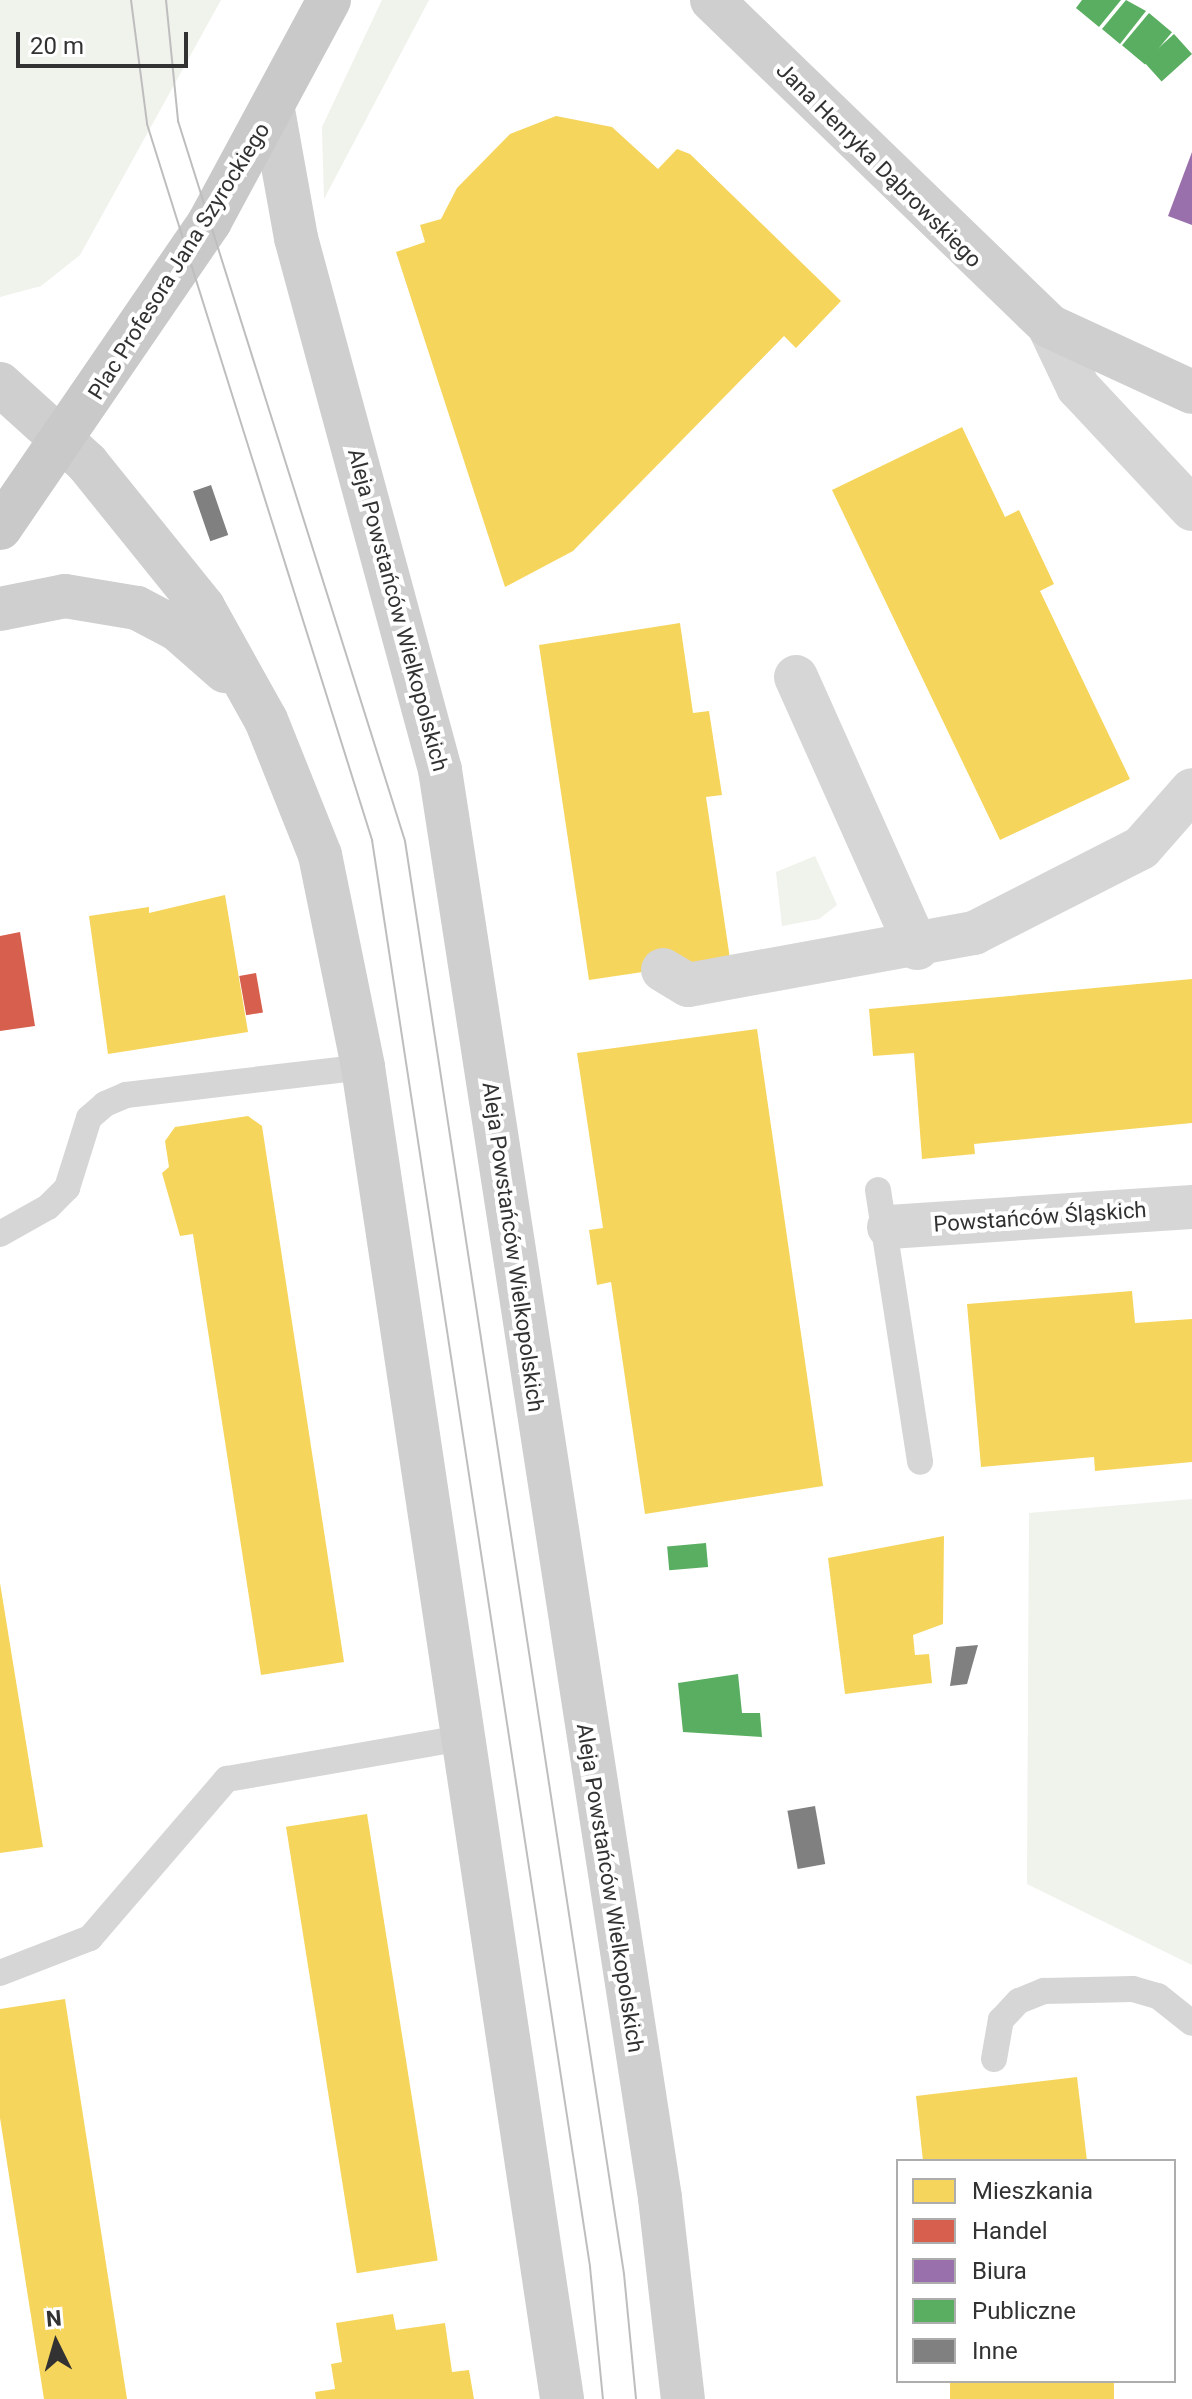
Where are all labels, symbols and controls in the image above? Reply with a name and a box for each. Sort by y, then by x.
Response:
scale bar [20,16,192,66]
text: 20 m [30,32,84,60]
street label: Jana Henryka Dąbrowskiego [771,57,987,273]
street label: Plac Profesora Jana Szyrockiego [83,118,275,404]
street label: Aleja Powstańców Wielkopolskich [342,446,454,774]
street label: Aleja Powstańców Wielkopolskich [477,1080,549,1414]
street label: Powstańców Śląskich [933,1196,1147,1238]
street label: Aleja Powstańców Wielkopolskich [571,1722,649,2054]
legend [896,2159,1176,2383]
text: Mieszkania [972,2177,1093,2205]
text: Handel [972,2217,1048,2245]
text: Biura [972,2257,1027,2285]
text: Publiczne [972,2297,1076,2325]
north arrow [16,2303,96,2383]
text: N [45,2305,63,2332]
text: Inne [972,2337,1018,2365]

